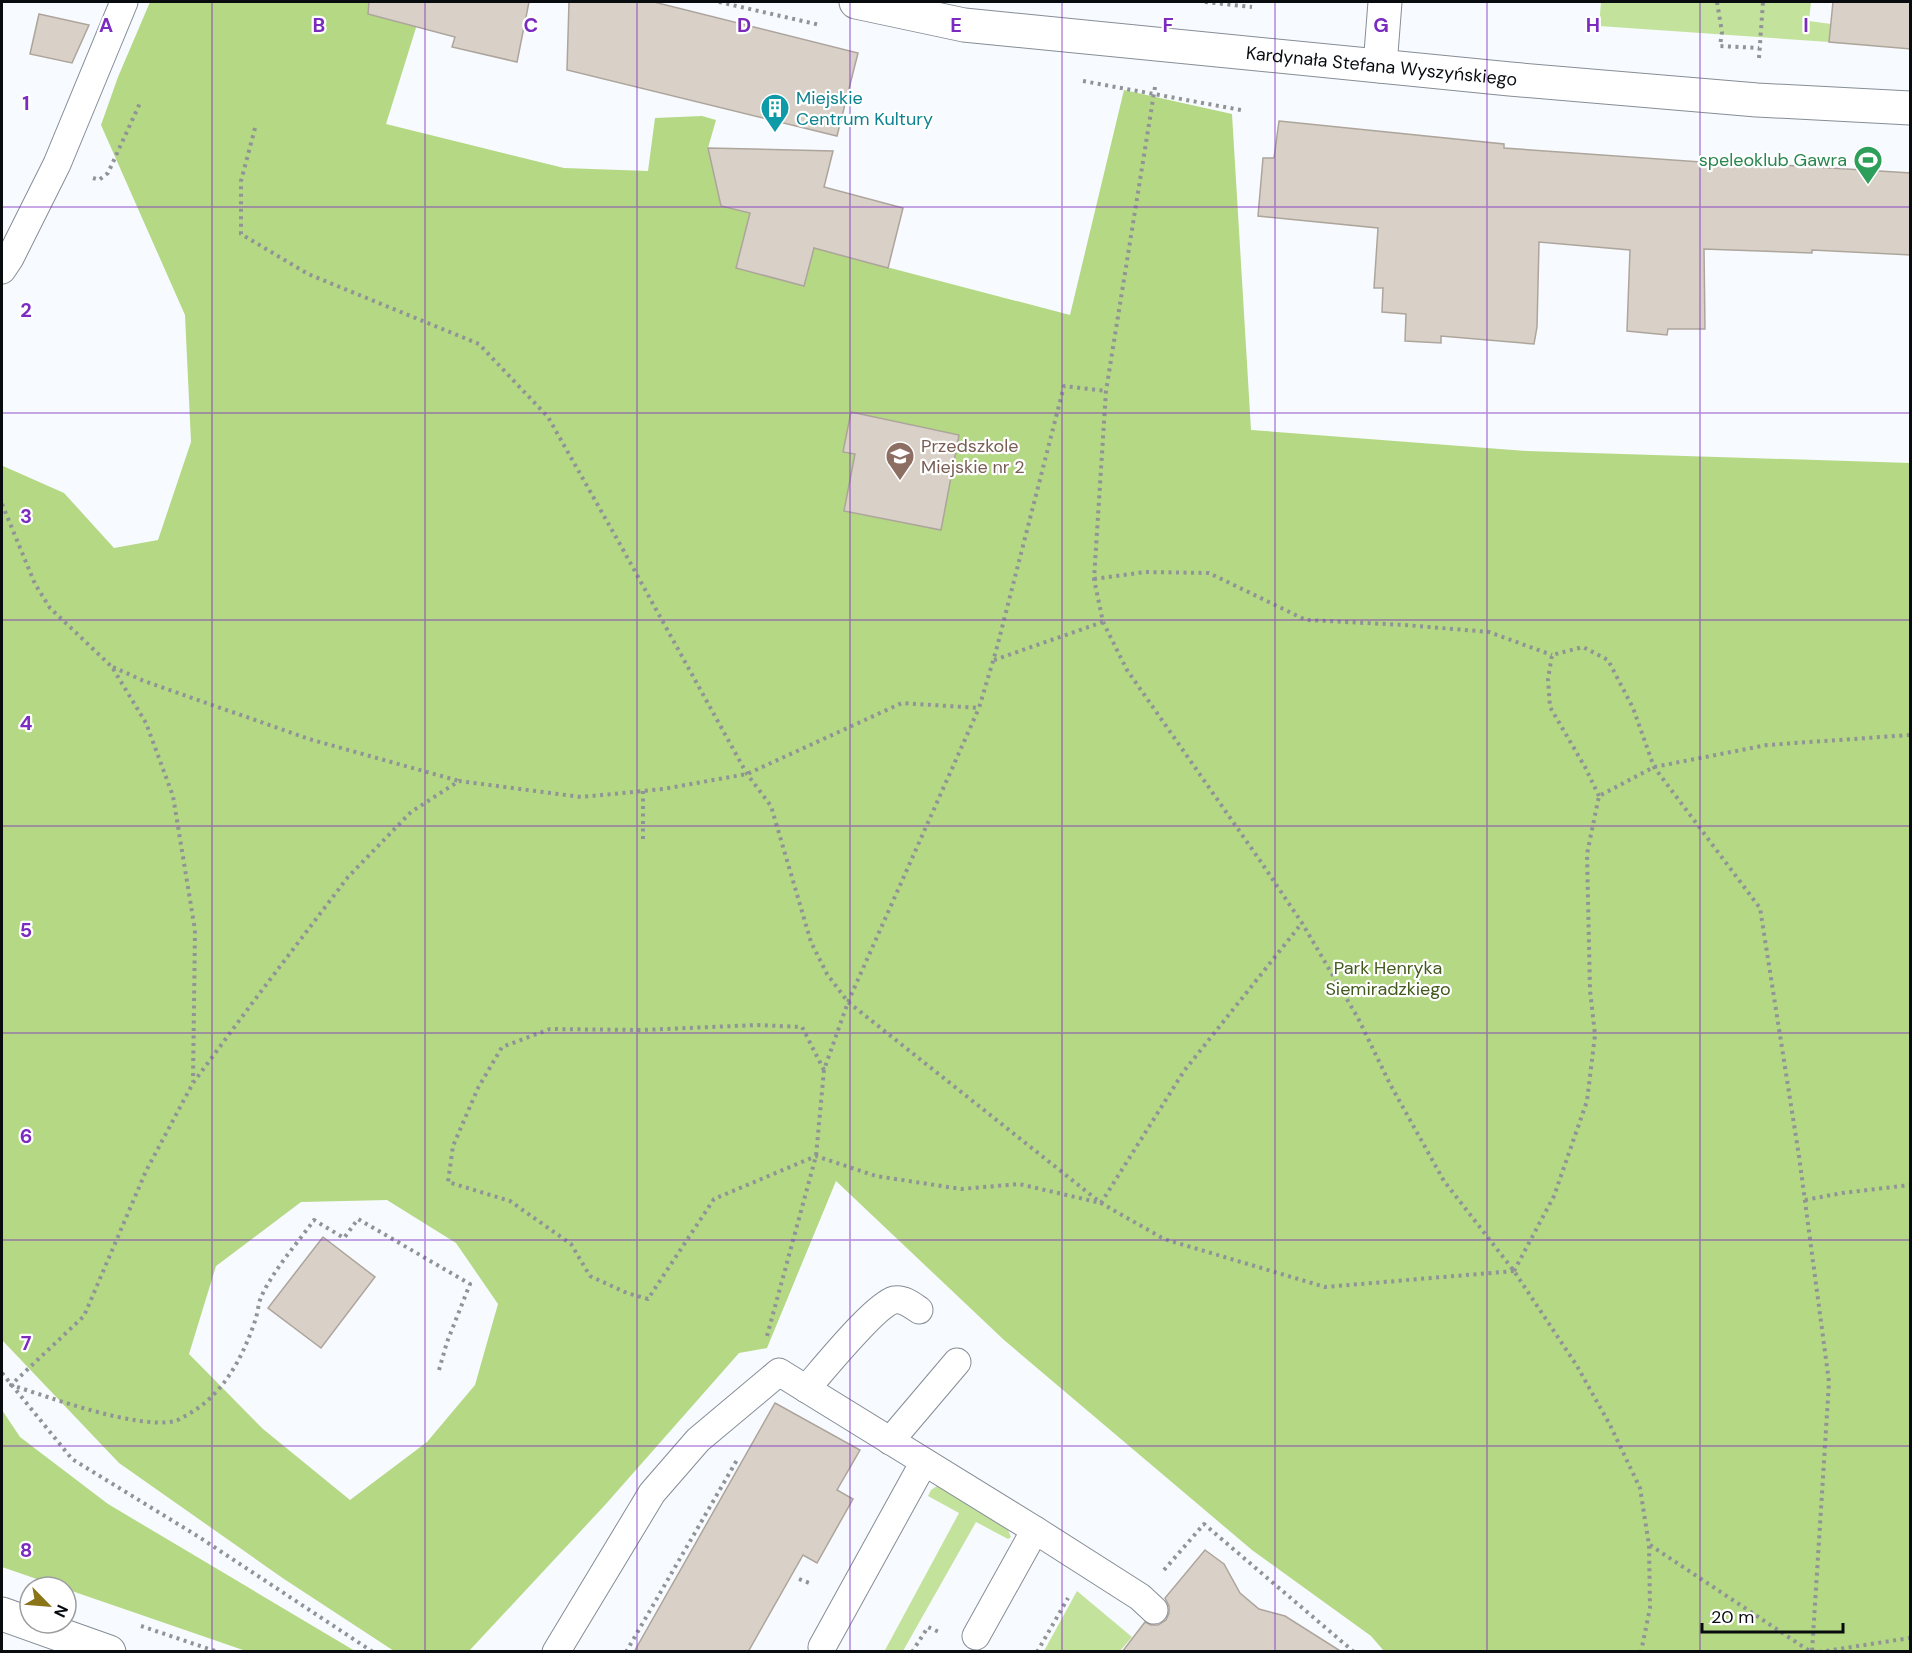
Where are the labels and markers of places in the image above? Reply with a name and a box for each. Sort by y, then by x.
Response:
place label: Miejskie Centrum Kultury [796,86,933,131]
building icon: Miejskie Centrum Kultury [759,92,791,134]
sports icon: speleoklub Gawra [1852,144,1884,186]
place label: speleoklub Gawra [1699,148,1847,172]
place label: Przedszkole Miejskie nr 2 [921,434,1025,479]
school or university icon: Przedszkole Miejskie nr 2 [884,440,916,482]

